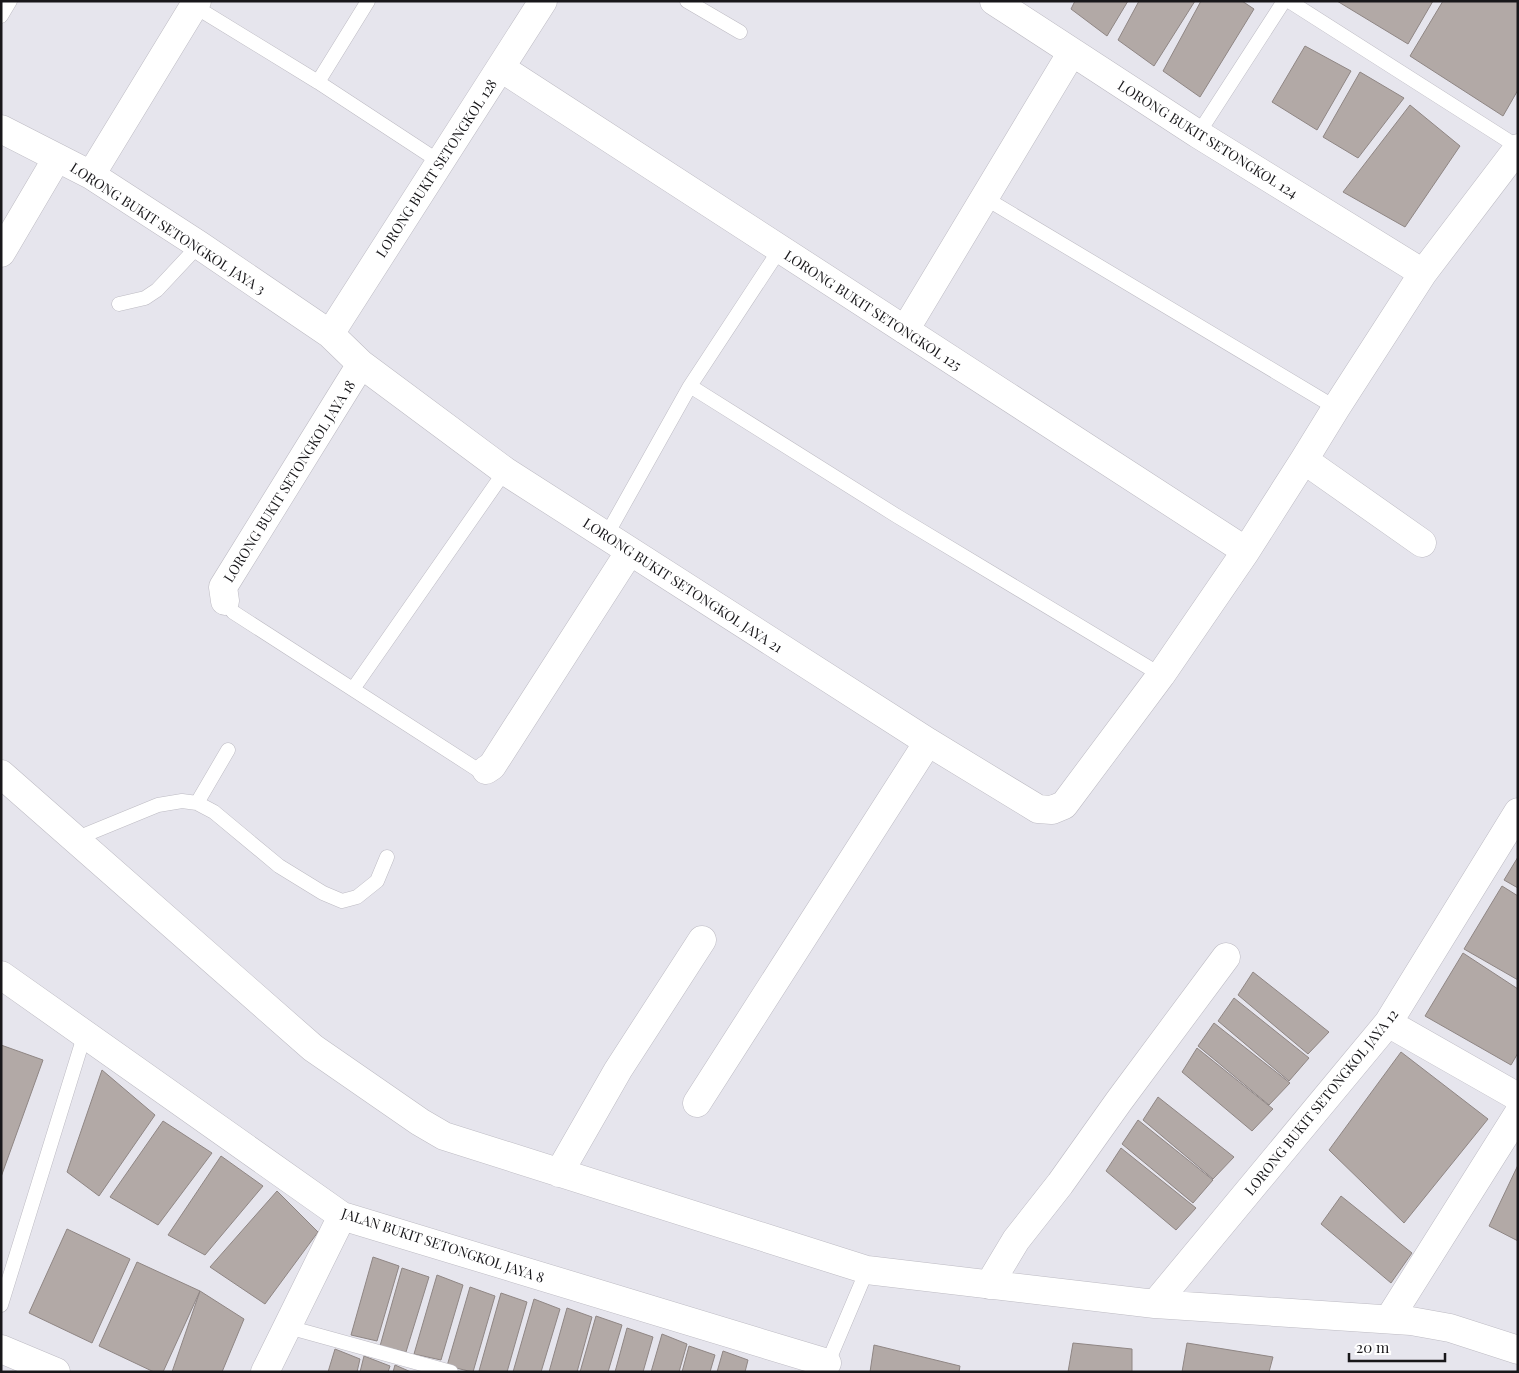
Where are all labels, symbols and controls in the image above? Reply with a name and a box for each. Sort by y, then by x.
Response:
street label: LORONG BUKIT SETONGKOL 128 [371,75,501,261]
street label: LORONG BUKIT SETONGKOL 124 [1114,76,1302,202]
street label: LORONG BUKIT SETONGKOL JAYA 3 [67,158,269,298]
street label: LORONG BUKIT SETONGKOL 125 [781,245,965,375]
street label: LORONG BUKIT SETONGKOL JAYA 18 [219,376,359,586]
street label: LORONG BUKIT SETONGKOL JAYA 21 [580,513,786,657]
street label: LORONG BUKIT SETONGKOL JAYA 12 [1240,1005,1402,1199]
street label: JALAN BUKIT SETONGKOL JAYA 8 [338,1203,547,1287]
scale bar [1349,1330,1445,1362]
text: 20 m [1356,1337,1390,1357]

